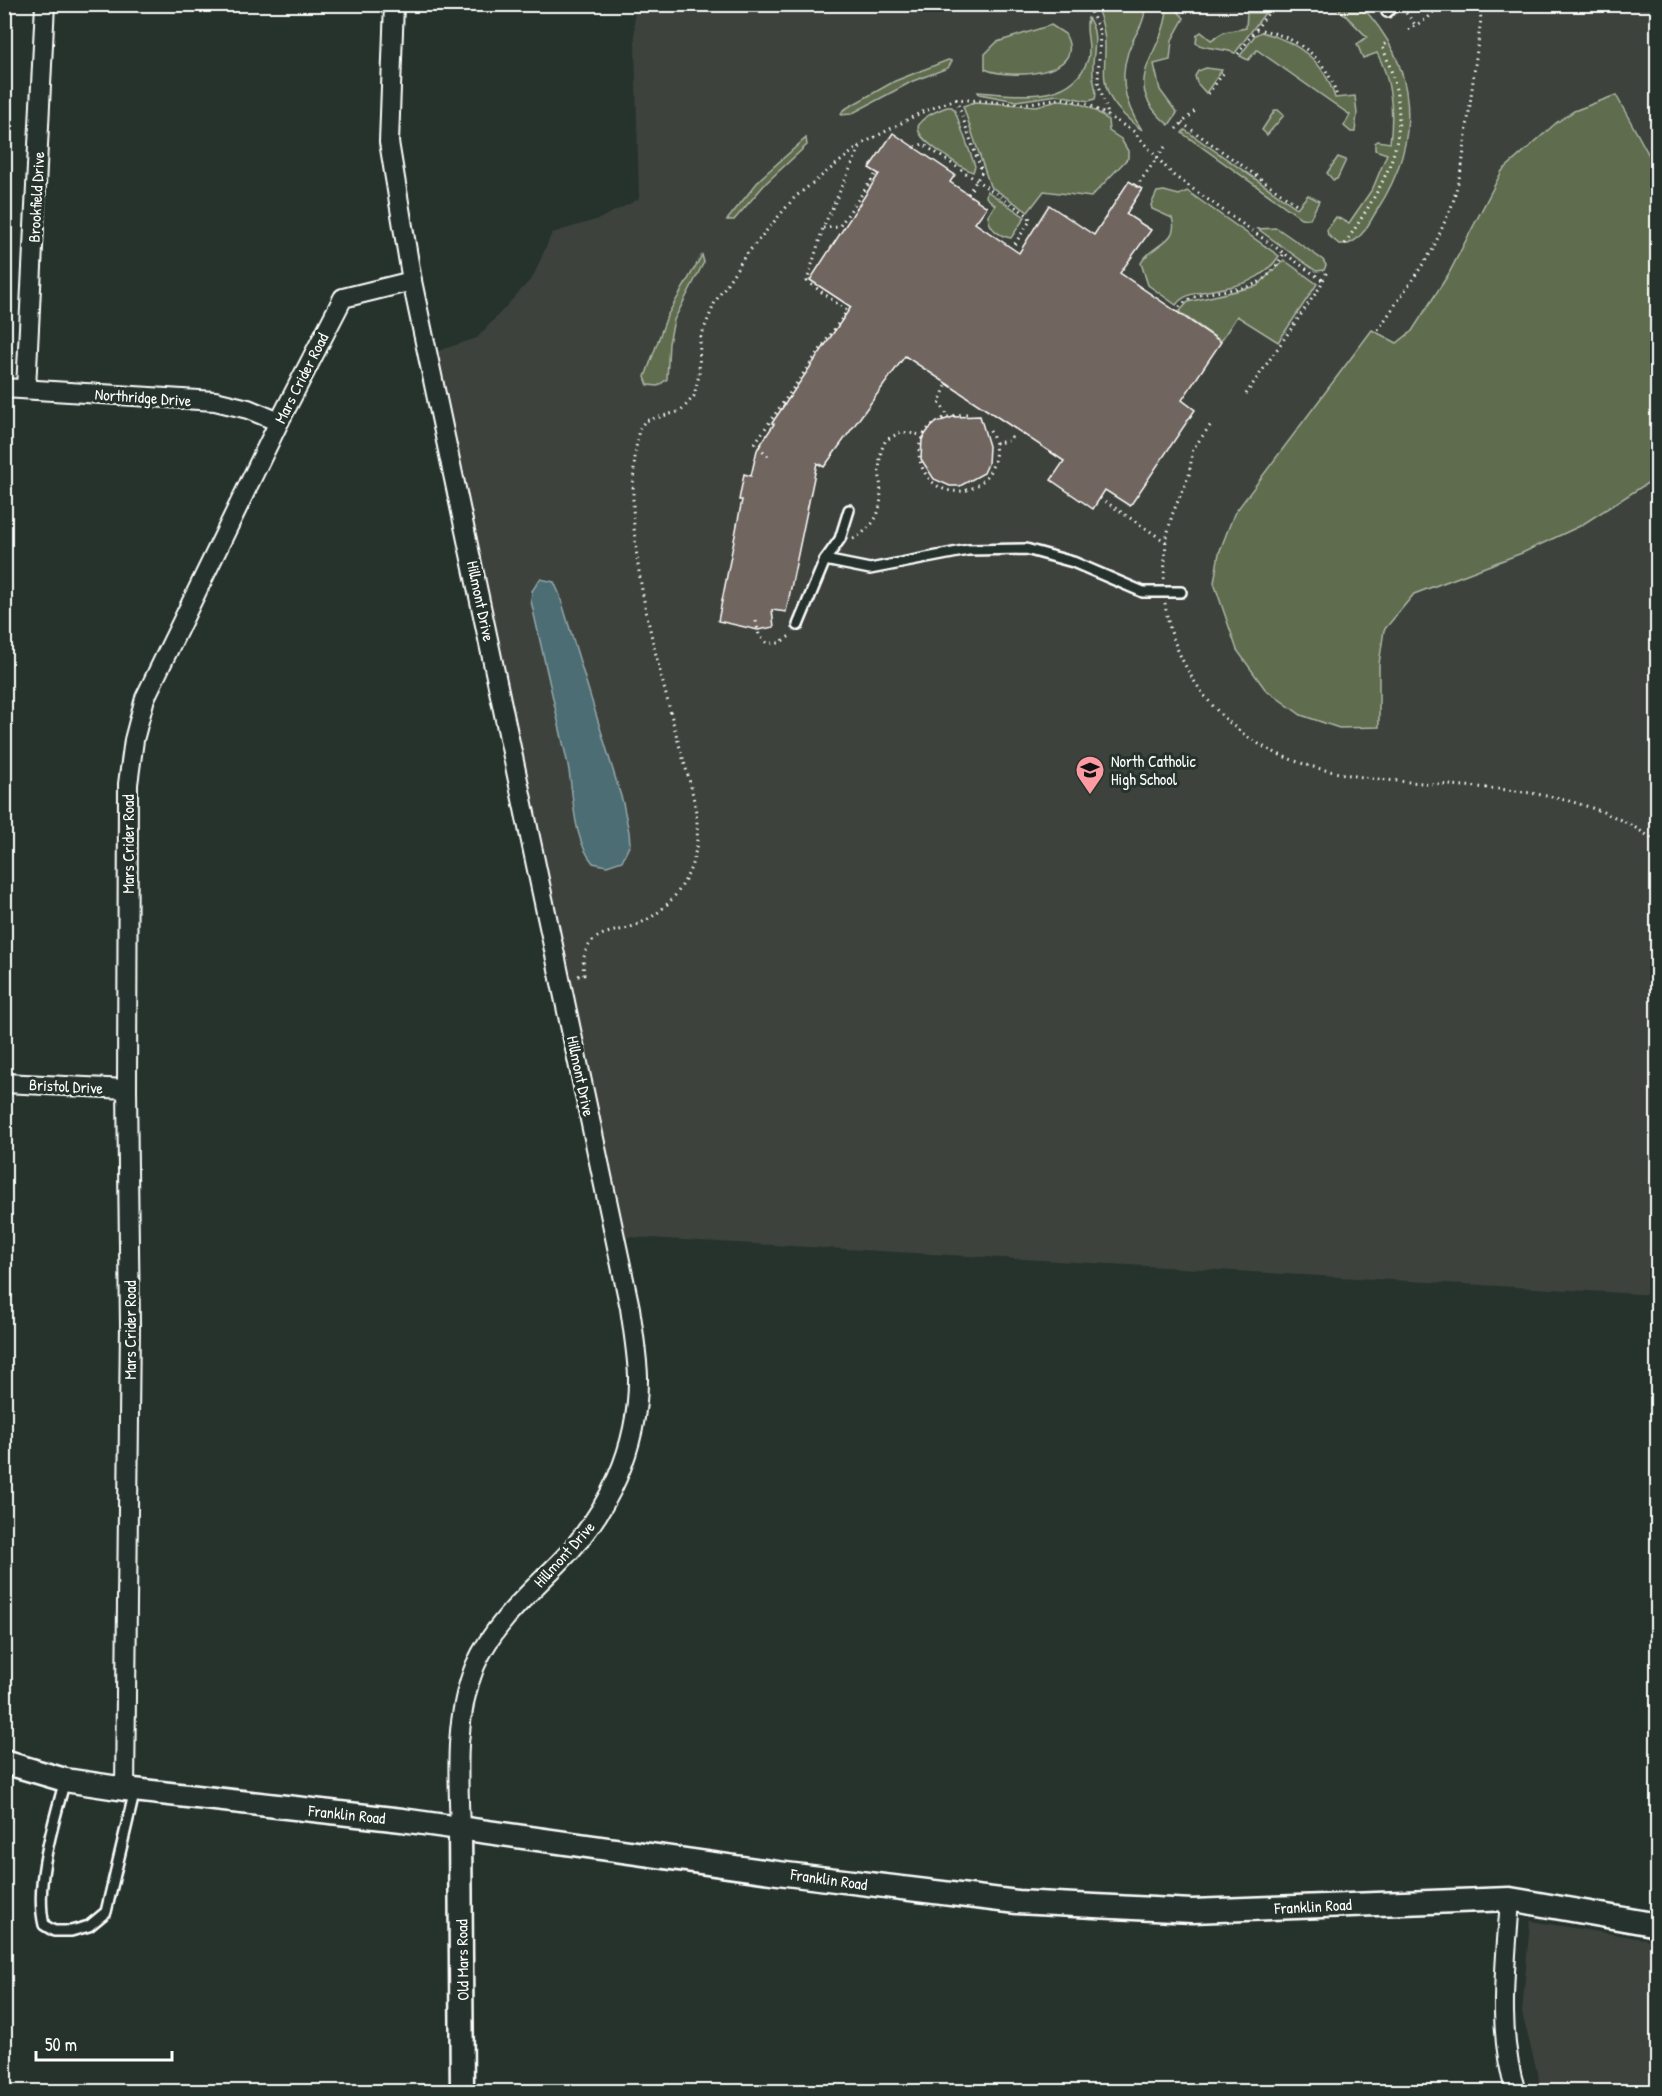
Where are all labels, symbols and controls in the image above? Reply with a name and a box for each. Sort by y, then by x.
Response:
street label: Brookfield Drive [23,150,49,243]
street label: Mars Crider Road [269,329,333,427]
street label: Northridge Drive [94,383,193,411]
street label: Hillmont Drive [462,559,500,644]
place label: North Catholic High School [1111,750,1197,790]
school or university icon: North Catholic High School [1074,754,1106,796]
street label: Mars Crider Road [117,795,139,893]
street label: Hillmont Drive [562,1034,600,1119]
street label: Bristol Drive [28,1073,104,1099]
street label: Mars Crider Road [119,1281,141,1379]
street label: Hillmont Drive [528,1516,600,1592]
street label: Franklin Road [306,1799,387,1829]
street label: Franklin Road [788,1863,869,1895]
street label: Franklin Road [1273,1893,1352,1919]
street label: Old Mars Road [450,1919,474,2001]
scale bar [36,2024,172,2062]
text: 50 m [45,2032,77,2057]

